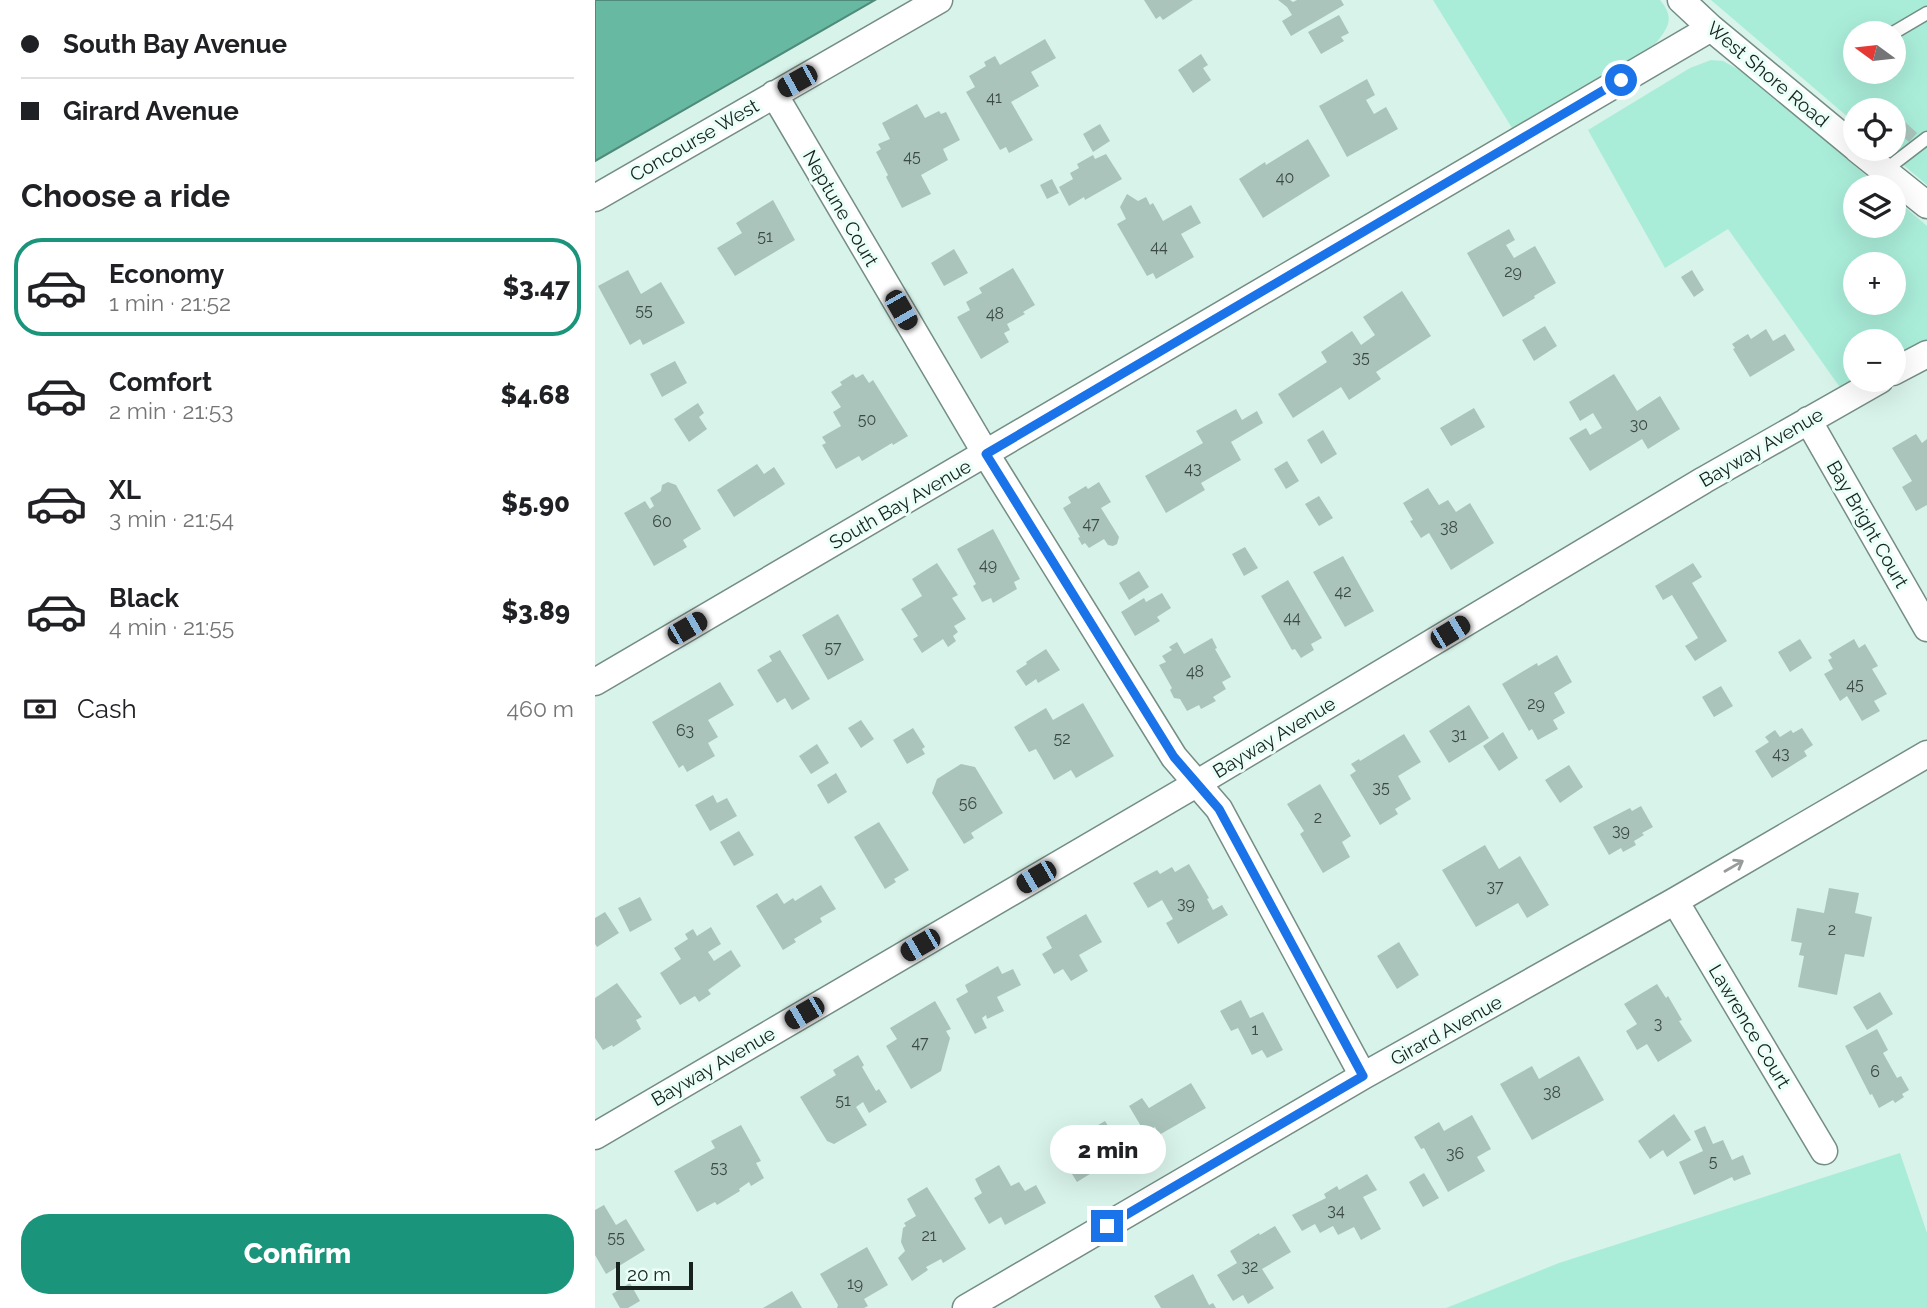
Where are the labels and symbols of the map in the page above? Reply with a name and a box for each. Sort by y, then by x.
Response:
street label: West Shore Road [1703,17,1833,131]
north arrow [1843,21,1906,84]
car [774,62,821,100]
route start [1605,64,1637,96]
house number: 41 [986,88,1002,107]
street label: Concourse West [626,94,763,186]
street label: Neptune Court [799,146,883,271]
house number: 45 [903,147,921,166]
house number: 40 [1276,168,1294,187]
house number: 51 [757,227,773,246]
house number: 44 [1150,237,1168,256]
house number: 29 [1504,262,1522,281]
car [882,287,921,333]
house number: 55 [635,301,653,320]
house number: 48 [986,304,1004,323]
house number: 35 [1352,348,1370,367]
street label: Bayway Avenue [1695,403,1827,491]
house number: 50 [858,410,876,429]
house number: 30 [1630,415,1648,434]
street label: South Bay Avenue [825,455,975,553]
street label: Bay Bright Court [1823,456,1914,592]
house number: 43 [1184,459,1202,478]
house number: 60 [652,512,672,531]
house number: 47 [1082,514,1100,533]
house number: 38 [1440,518,1458,537]
house number: 49 [979,555,997,574]
house number: 42 [1334,582,1352,601]
car [664,608,711,648]
house number: 44 [1283,608,1301,627]
car [1427,612,1474,652]
house number: 57 [824,638,842,657]
house number: 48 [1186,662,1204,681]
house number: 45 [1846,675,1864,694]
street label: Bayway Avenue [1209,692,1339,782]
house number: 29 [1527,694,1545,713]
house number: 63 [676,721,694,740]
house number: 31 [1451,725,1467,744]
house number: 52 [1053,729,1071,748]
house number: 43 [1772,744,1790,763]
house number: 35 [1372,778,1390,797]
house number: 56 [959,794,977,813]
house number: 2 [1314,808,1322,827]
house number: 39 [1612,821,1630,840]
car [1013,857,1060,897]
one-way arrow [1723,859,1743,873]
house number: 37 [1486,877,1504,896]
house number: 39 [1177,894,1195,913]
house number: 2 [1828,920,1836,939]
car [897,925,944,965]
street label: Lawrence Court [1704,960,1796,1092]
street label: Girard Avenue [1386,990,1506,1070]
car [781,993,828,1033]
house number: 3 [1654,1014,1662,1033]
house number: 1 [1252,1020,1259,1039]
street label: Bayway Avenue [647,1022,779,1110]
house number: 47 [911,1033,929,1052]
house number: 6 [1870,1062,1880,1081]
house number: 38 [1543,1083,1561,1102]
house number: 51 [835,1091,851,1110]
callout: 2 min [1049,1124,1165,1174]
house number: 36 [1446,1144,1464,1163]
house number: 5 [1709,1152,1718,1171]
house number: 53 [710,1158,728,1177]
house number: 34 [1327,1201,1345,1220]
route end [1091,1210,1123,1242]
house number: 21 [921,1226,937,1245]
house number: 55 [607,1228,625,1247]
house number: 32 [1242,1257,1258,1276]
scale bar [616,1259,693,1291]
house number: 19 [847,1274,863,1293]

